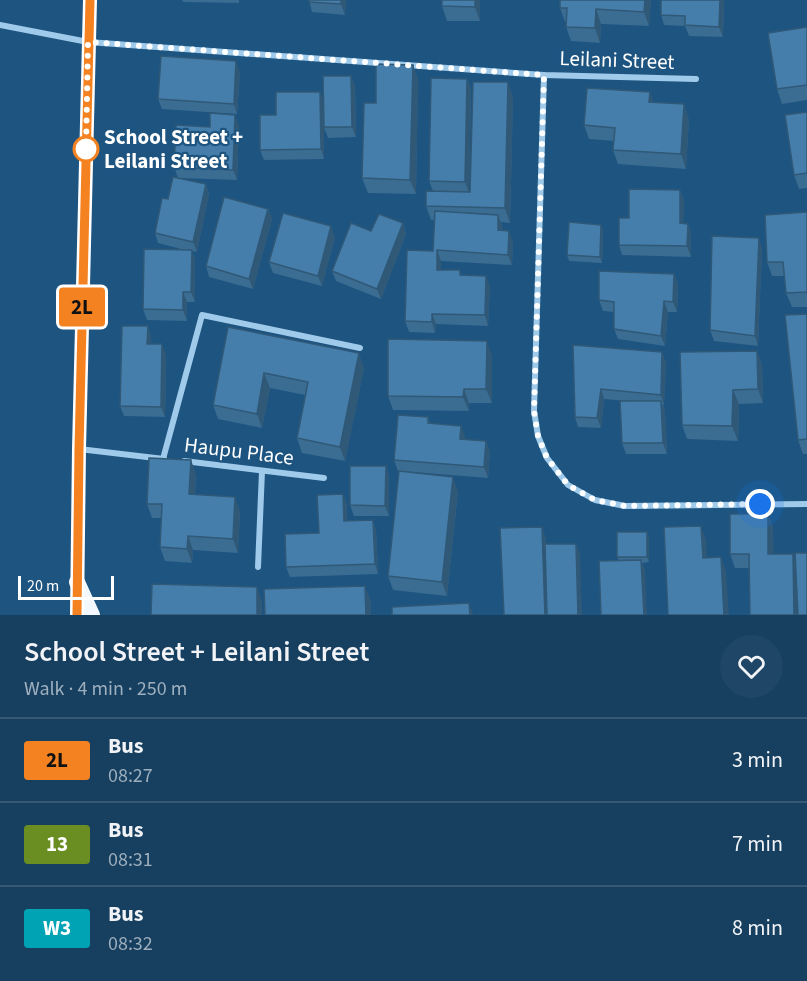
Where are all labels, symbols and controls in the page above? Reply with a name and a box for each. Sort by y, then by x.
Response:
street label: Leilani Street [559,43,675,77]
place label: School Street + Leilani Street [104,122,243,176]
marker: School Street + Leilani Street [73,136,99,162]
line badge: 2L [55,288,109,326]
text: 2L [71,292,93,322]
street label: Haupu Place [182,429,296,473]
your location [745,489,775,519]
scale bar [18,573,114,600]
text: 20 m [27,575,59,597]
text: School Street + Leilani Street [24,632,369,672]
button: heart [720,635,783,698]
text: Walk · 4 min · 250 m [24,675,187,703]
text: Bus [108,730,144,762]
text: 3 min [732,744,783,776]
text: 2L [46,745,68,775]
text: 08:27 [108,762,153,790]
text: Bus [108,814,144,846]
text: 7 min [732,828,783,860]
text: 13 [46,829,68,859]
text: 08:31 [108,846,153,874]
text: Bus [108,898,144,930]
text: 8 min [732,912,783,944]
text: W3 [43,913,71,943]
text: 08:32 [108,930,153,958]

